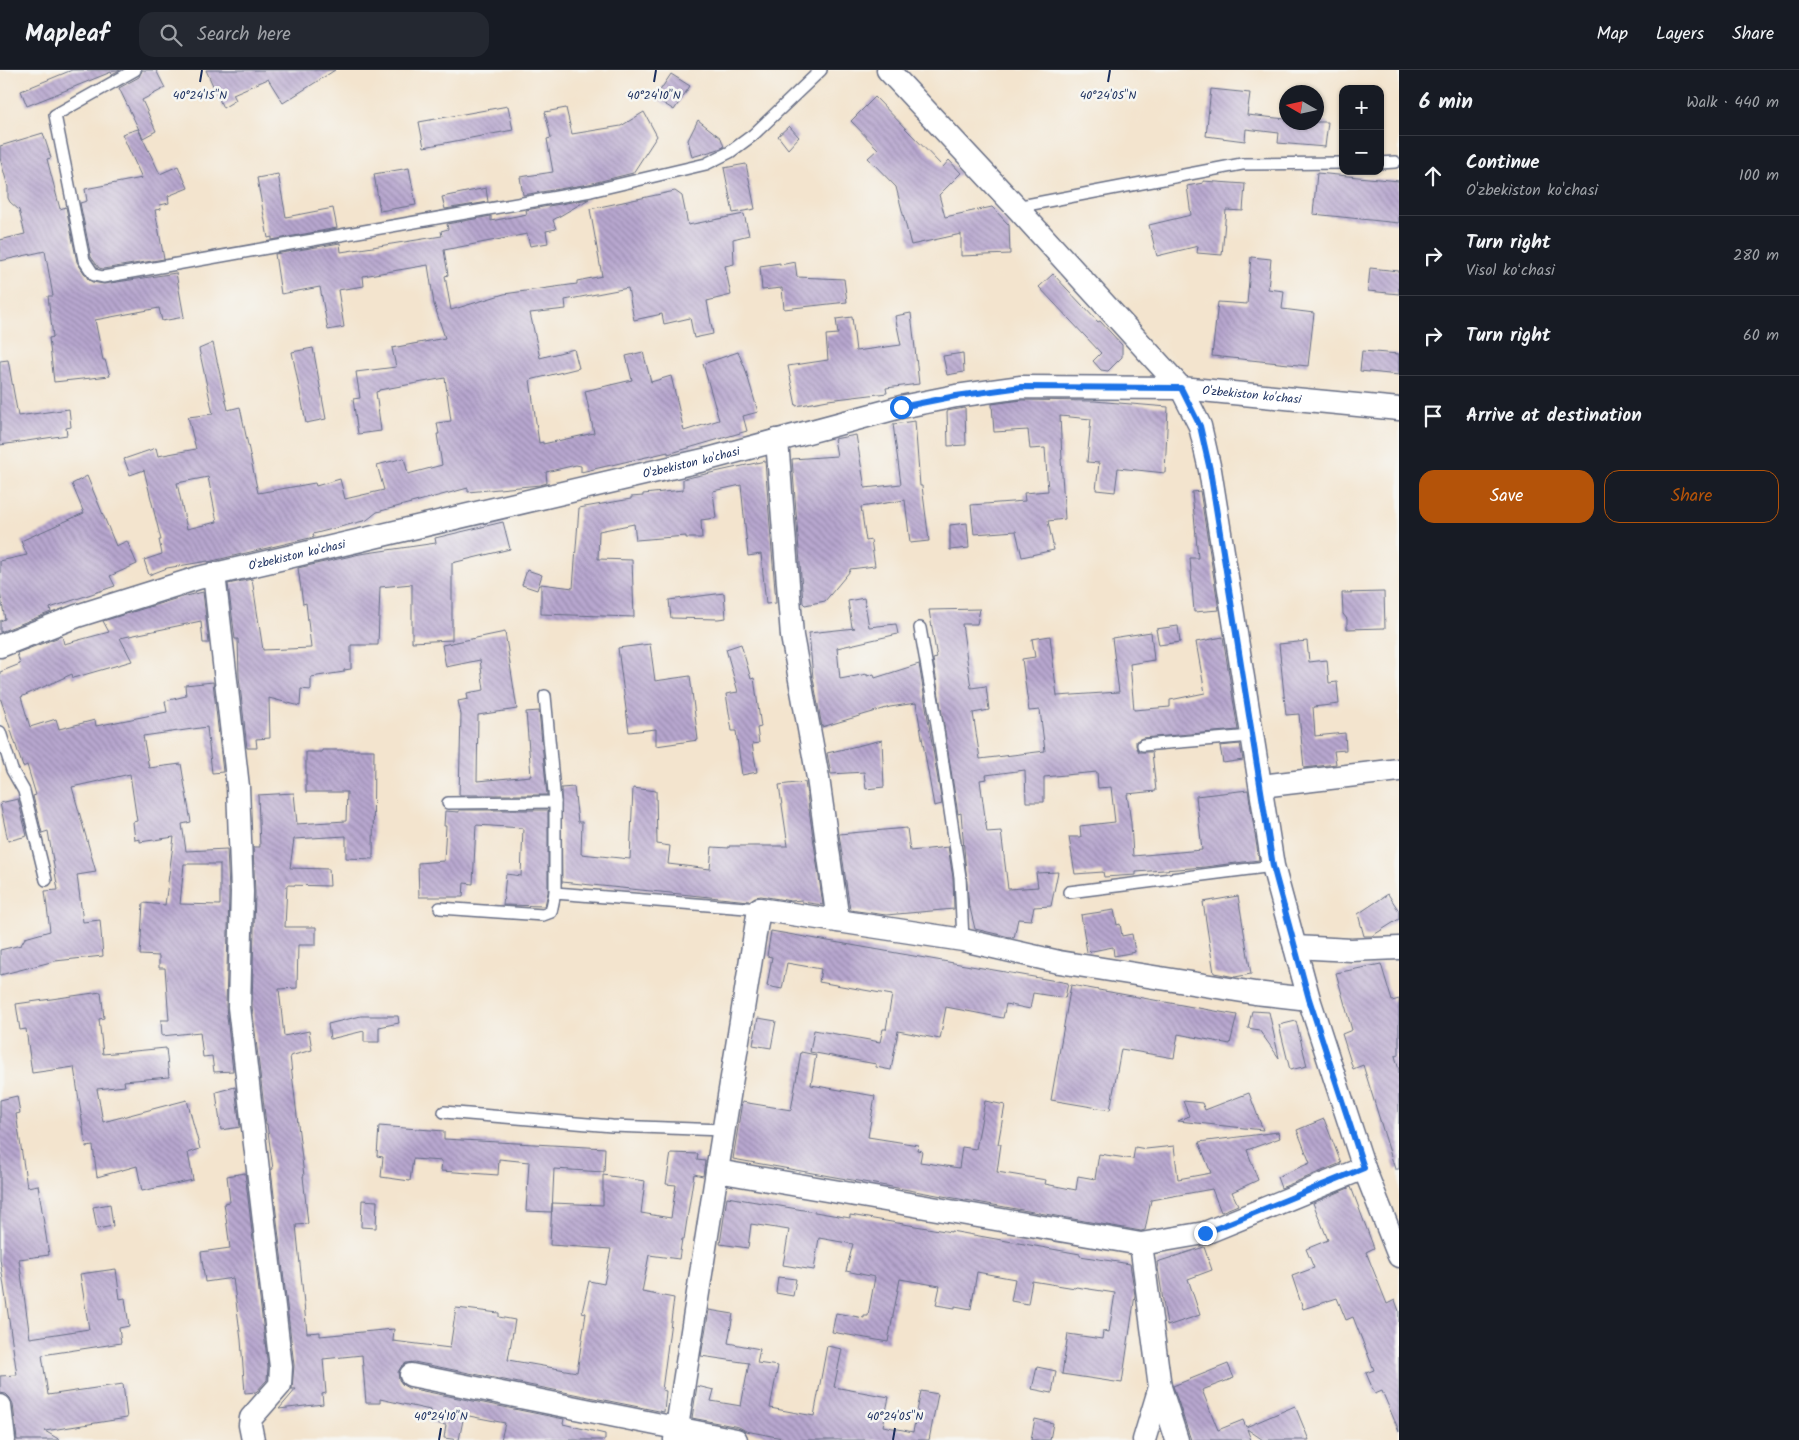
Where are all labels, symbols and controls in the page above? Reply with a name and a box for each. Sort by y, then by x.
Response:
search box [139,12,489,57]
text: Mapleaf [25,15,109,54]
text: Search here [197,20,291,50]
text: Map [1597,20,1628,49]
text: Layers [1656,20,1704,49]
text: Share [1732,20,1774,49]
icon: search [157,21,185,49]
north arrow [1279,85,1324,130]
map controls [1339,85,1384,175]
button: + [1339,85,1384,130]
text: 40°24'15"N [173,86,227,105]
text: 40°24'10"N [627,86,681,105]
text: 40°24'05"N [1080,86,1136,105]
text: 6 min [1419,86,1473,119]
text: Walk · 440 m [1686,90,1779,115]
button: − [1339,130,1384,175]
text: Continue [1466,148,1539,178]
icon: ahead [1419,162,1447,190]
text: 100 m [1739,163,1779,188]
text: O'zbekiston ko'chasi [1466,178,1598,203]
text: Turn right [1466,228,1551,258]
icon: right [1419,242,1447,270]
text: 280 m [1733,243,1779,268]
text: Visol koʻchasi [1466,258,1555,283]
text: Turn right [1466,321,1551,351]
icon: right [1419,322,1447,350]
text: 60 m [1743,323,1779,348]
street label: O'zbekiston ko'chasi [1202,381,1303,409]
route start [890,396,913,419]
text: Arrive at destination [1466,401,1642,431]
icon: arrive [1419,402,1447,430]
street label: O'zbekiston ko'chasi [641,441,743,483]
button: Save [1419,470,1594,523]
button: Share [1604,470,1779,523]
street label: O'zbekiston ko'chasi [246,534,348,575]
route end [1194,1222,1217,1245]
text: 40°24'10"N [414,1407,468,1426]
text: 40°24'05"N [867,1407,923,1426]

